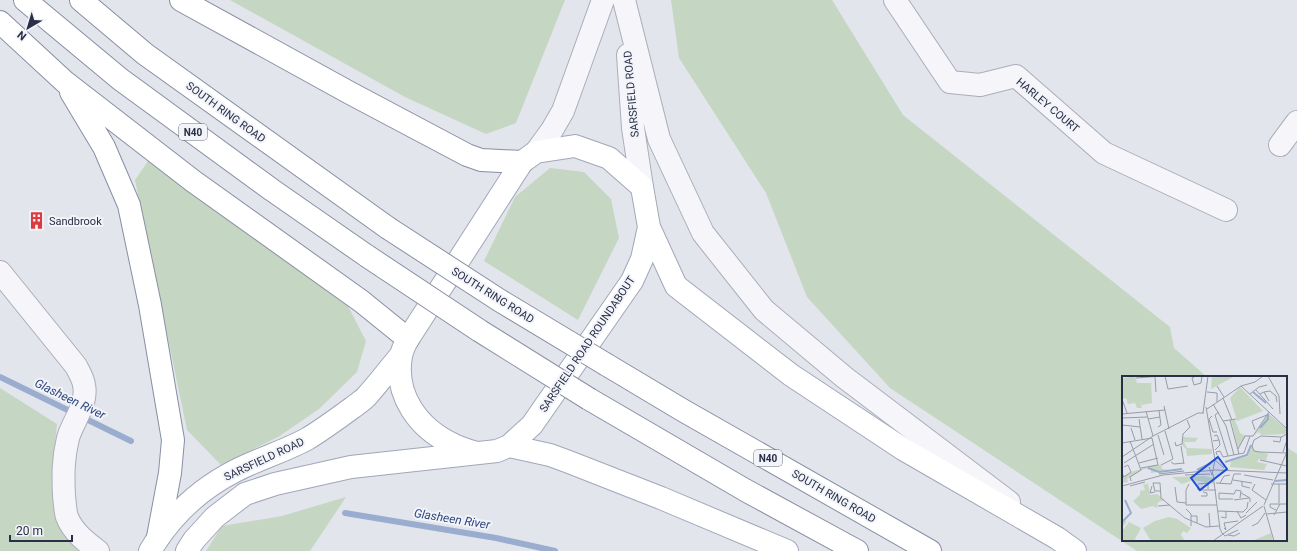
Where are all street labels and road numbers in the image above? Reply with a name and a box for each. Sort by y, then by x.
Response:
street label: SARSFIELD ROAD [621,50,642,138]
street label: HARLEY COURT [1014,75,1082,136]
street label: SOUTH RING ROAD [184,79,268,146]
road number: N40 [179,124,207,140]
street label: SOUTH RING ROAD [449,265,536,326]
street label: SARSFIELD ROAD ROUNDABOUT [537,273,638,415]
street label: SARSFIELD ROAD [222,435,306,484]
road number: N40 [754,450,782,466]
street label: SOUTH RING ROAD [789,467,878,526]

